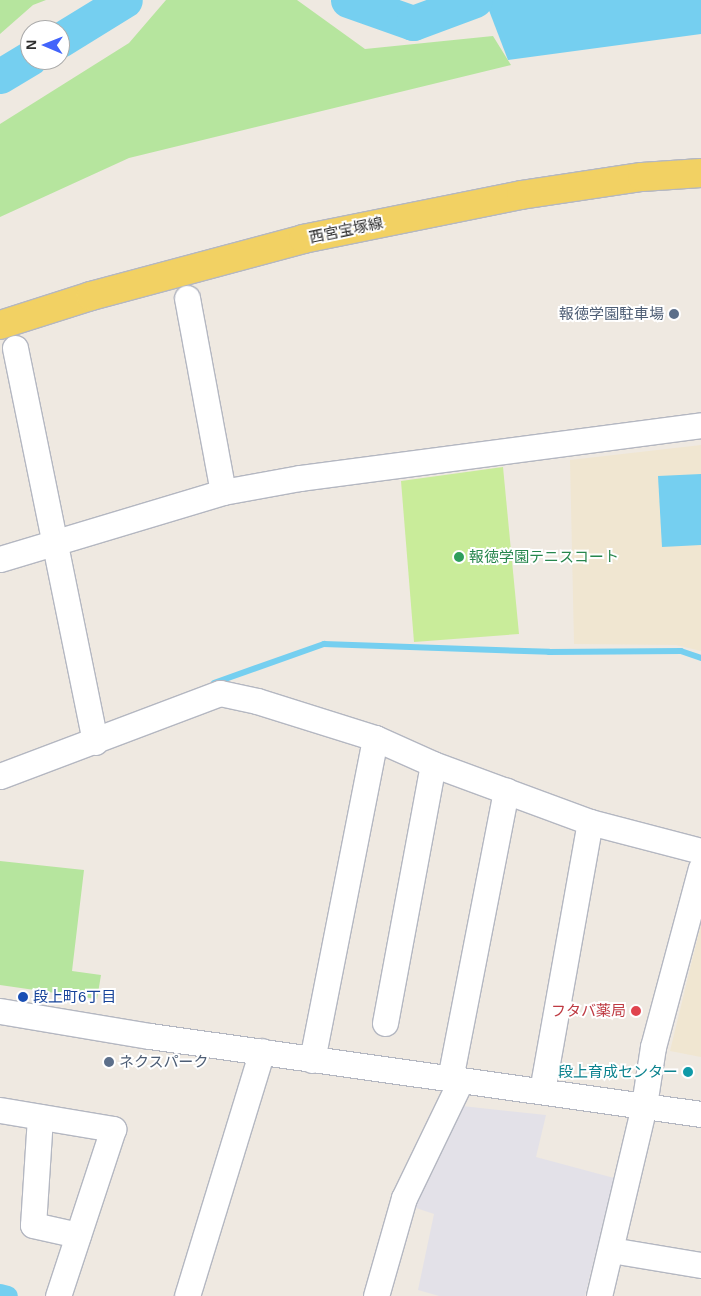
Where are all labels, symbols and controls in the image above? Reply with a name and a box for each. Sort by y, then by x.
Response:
north arrow [20,20,70,70]
text: N [23,40,39,50]
street label: 西宮宝塚線 [307,213,385,247]
place label: 報徳学園駐車場 [559,305,664,323]
marker: 報徳学園駐車場 [668,308,680,320]
place label: 報徳学園テニスコート [469,548,619,566]
marker: 報徳学園テニスコート [453,551,465,563]
place label: 段上町6丁目 [33,988,116,1006]
marker: 段上町6丁目 [17,991,29,1003]
place label: フタバ薬局 [551,1002,626,1020]
marker: フタバ薬局 [630,1005,642,1017]
place label: ネクスパーク [119,1053,209,1071]
marker: ネクスパーク [103,1056,115,1068]
place label: 段上育成センター [558,1063,678,1081]
marker: 段上育成センター [682,1066,694,1078]

